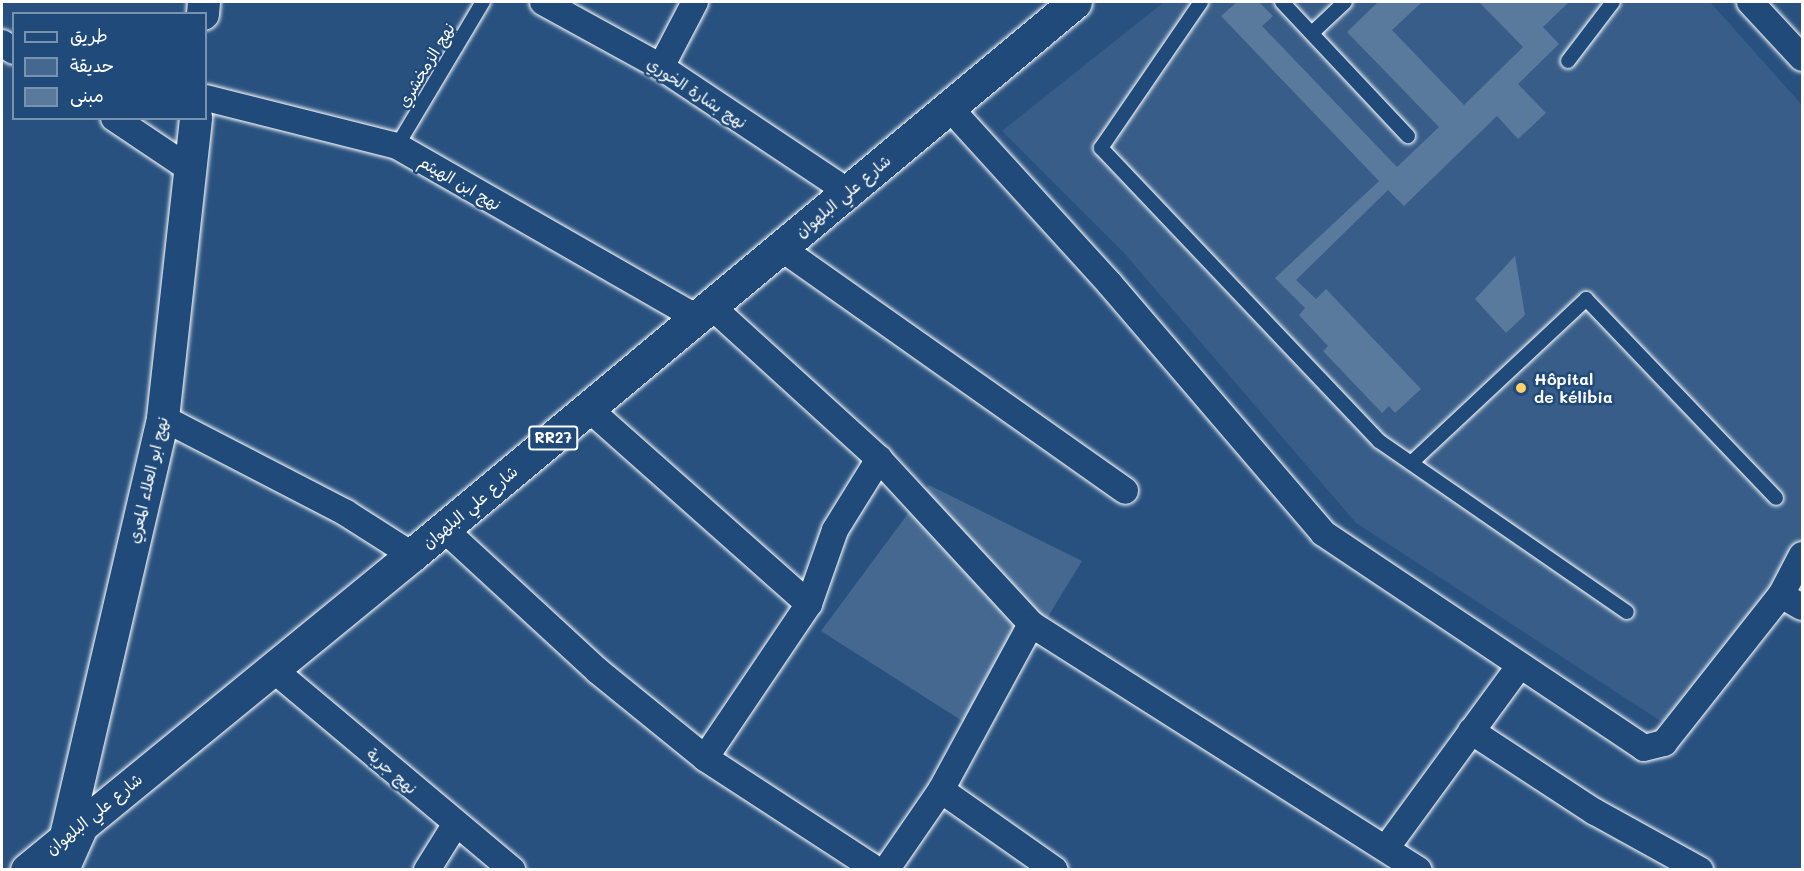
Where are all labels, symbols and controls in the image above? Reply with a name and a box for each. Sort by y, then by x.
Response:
legend [12,12,207,120]
street label: نهج الزمخشري [393,19,459,111]
text: طريق [70,23,108,47]
text: حديقة [70,53,114,77]
street label: نهج بشارة الخوري [644,54,750,132]
text: مبنى [70,83,104,107]
street label: شارع علي البلهوان [791,151,895,241]
street label: نهج ابن الهيثم [415,152,505,214]
place label: Hôpital de kélibia [1534,369,1613,407]
marker: Hôpital de kélibia [1512,379,1530,397]
street label: نهج ابو العلاء المعري [124,415,172,545]
road number: RR27 [528,426,578,450]
street label: شارع علي البلهوان [418,462,522,552]
street label: نهج جربة [363,744,421,798]
street label: شارع علي البلهوان [42,769,146,859]

